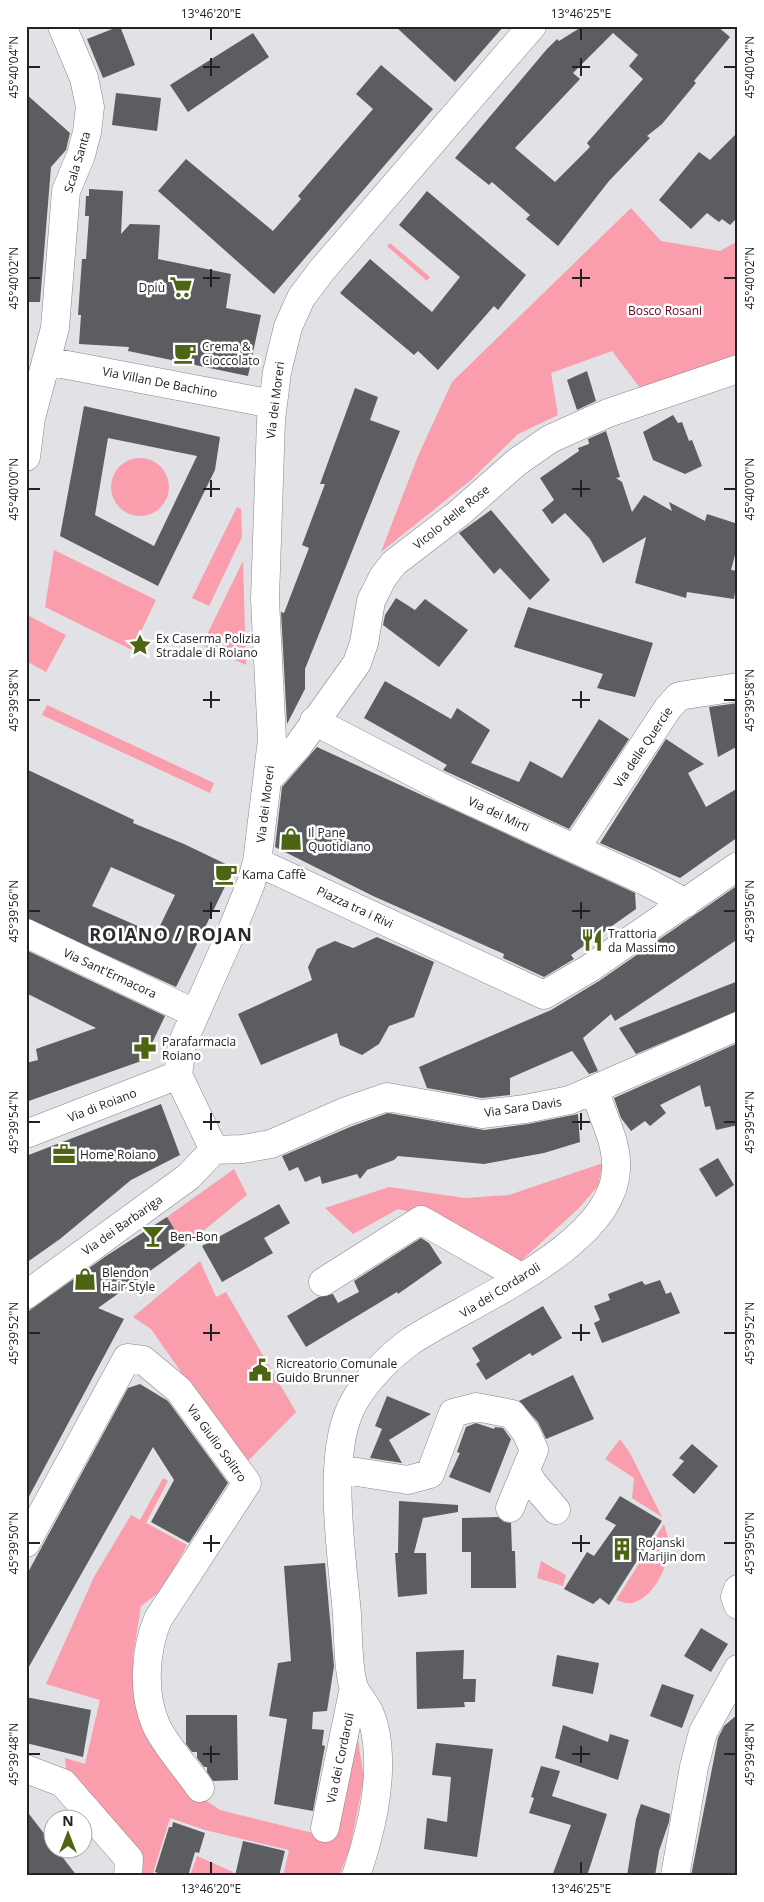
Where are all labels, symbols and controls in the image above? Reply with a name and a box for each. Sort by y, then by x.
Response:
text: 13°46'20"E [181,5,241,22]
text: 13°46'25"E [551,5,611,22]
text: 45°40'04"N [5,36,22,98]
text: 45°40'04"N [741,36,758,98]
street label: Scala Santa [60,129,94,195]
text: 45°40'02"N [5,247,22,309]
text: 45°40'02"N [741,247,758,309]
supermarket icon: Dpiù [168,274,194,300]
place label: Dpiù [139,279,165,296]
park label: Bosco Rosani [628,302,702,319]
place label: Crema & Cioccolato [202,338,260,369]
cafe icon: Crema & Cioccolato [172,340,198,366]
street label: Via dei Moreri [262,360,288,440]
street label: Via Villan De Bachino [101,362,219,402]
text: 45°40'00"N [5,458,22,520]
text: 45°40'00"N [741,458,758,520]
street label: Vicolo delle Rose [409,481,493,553]
place label: Ex Caserma Polizia Stradale di Roiano [156,630,260,661]
place icon: Ex Caserma Polizia Stradale di Roiano [127,632,153,658]
text: 45°39'58"N [5,669,22,731]
text: 45°39'58"N [741,669,758,731]
street label: Via delle Quercie [610,703,676,791]
street label: Via dei Moreri [252,764,278,844]
street label: Via dei Mirti [465,792,533,836]
place label: Il Pane Quotidiano [308,824,371,855]
shop icon: Il Pane Quotidiano [278,826,304,852]
cafe icon: Kama Caffè [213,861,239,887]
place label: Kama Caffè [242,866,306,883]
text: 45°39'56"N [5,880,22,942]
text: 45°39'56"N [741,880,758,942]
street label: Piazza tra i Rivi [314,882,396,932]
district label: ROIANO / ROJAN [89,922,253,946]
place label: Trattoria da Massimo [608,925,675,956]
restaurant icon: Trattoria da Massimo [579,927,605,953]
street label: Via Sant'Ermacora [60,944,160,1002]
place label: Parafarmacia Roiano [162,1033,236,1064]
pharmacy icon: Parafarmacia Roiano [132,1035,158,1061]
street label: Via di Roiano [65,1084,139,1126]
text: 45°39'54"N [5,1091,22,1153]
text: 45°39'54"N [741,1091,758,1153]
street label: Via Sara Davis [483,1093,563,1121]
office icon: Home Roiano [51,1141,77,1167]
place label: Home Roiano [80,1146,156,1163]
street label: Via dei Barbariga [78,1191,166,1259]
bar icon: Ben-Bon [140,1223,166,1249]
place label: Ben-Bon [170,1228,218,1245]
street label: Via dei Cordaroli [456,1258,544,1322]
place label: Blendon Hair Style [102,1264,155,1295]
shop icon: Blendon Hair Style [72,1266,98,1292]
text: 45°39'52"N [5,1302,22,1364]
text: 45°39'52"N [741,1302,758,1364]
place label: Ricreatorio Comunale Guido Brunner [276,1355,398,1386]
public building icon: Ricreatorio Comunale Guido Brunner [247,1357,273,1383]
street label: Via Giulio Solitro [183,1401,251,1485]
text: 45°39'50"N [5,1512,22,1574]
text: 45°39'50"N [741,1512,758,1574]
place label: Rojanski Marijin dom [638,1534,706,1565]
building icon: Rojanski Marijin dom [609,1536,635,1562]
street label: Via dei Cordaroli [322,1711,358,1805]
text: 45°39'48"N [5,1723,22,1785]
text: 45°39'48"N [741,1723,758,1785]
north arrow [42,1810,92,1860]
text: N [62,1811,74,1830]
text: 13°46'20"E [181,1880,241,1897]
text: 13°46'25"E [551,1880,611,1897]

